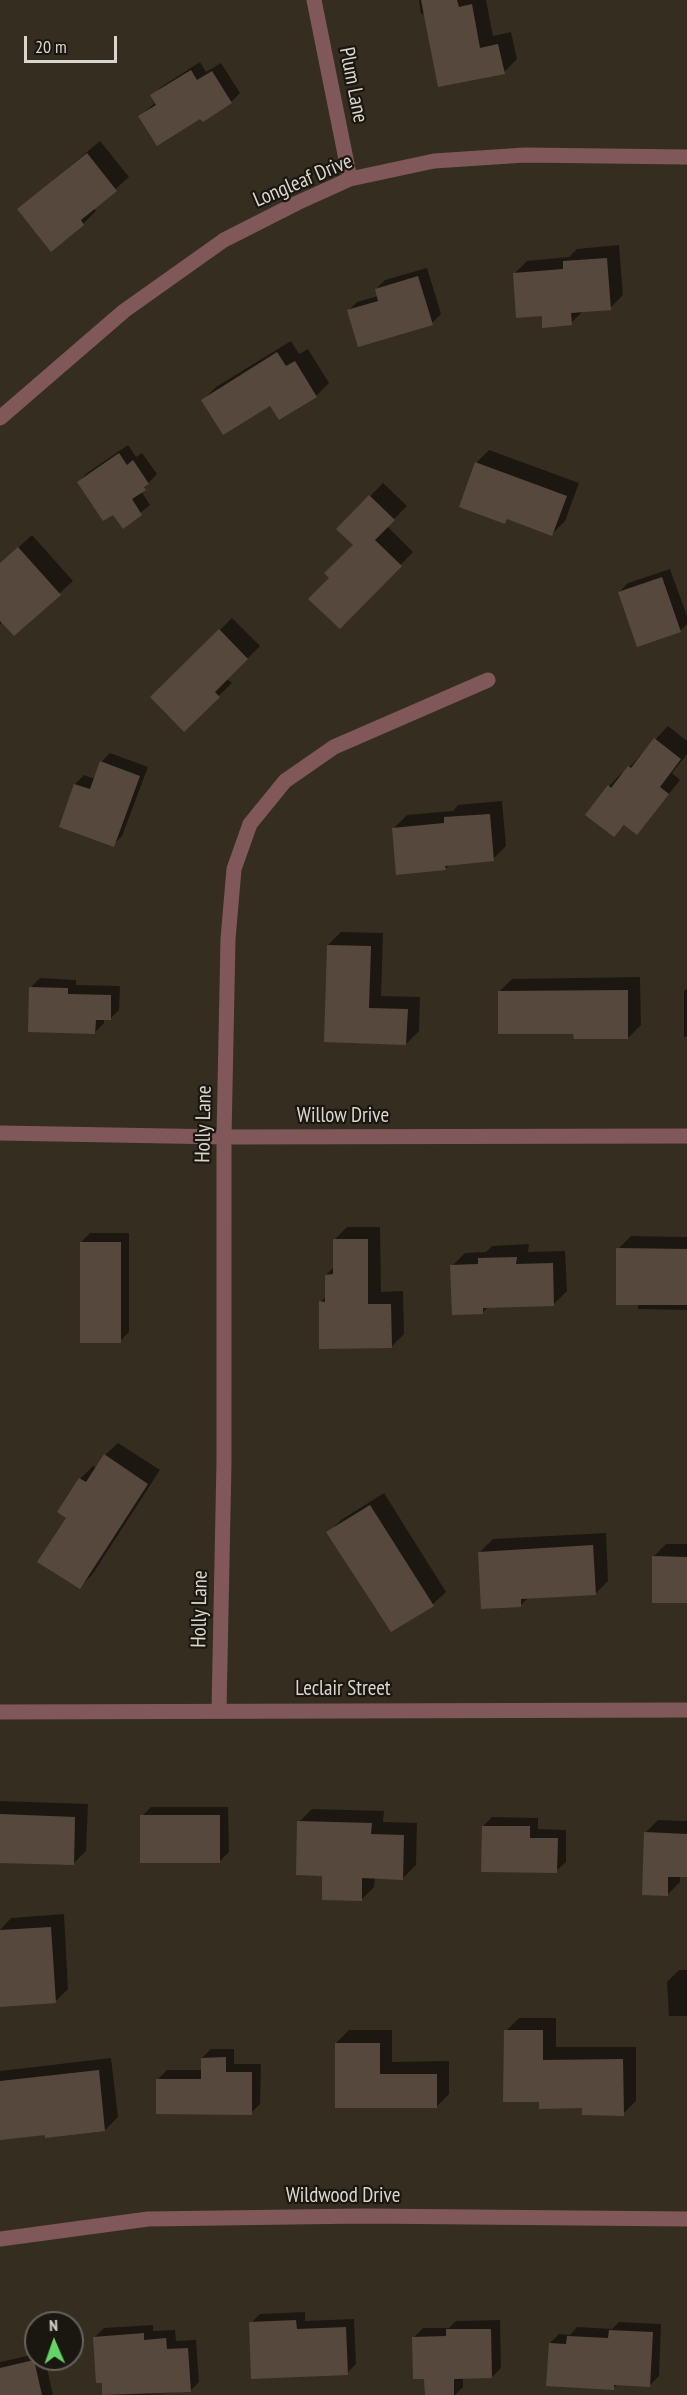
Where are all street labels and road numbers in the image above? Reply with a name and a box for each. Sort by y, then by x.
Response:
street label: Plum Lane [333,45,373,125]
street label: Longleaf Drive [250,149,356,213]
street label: Holly Lane [191,1085,217,1163]
street label: Willow Drive [297,1103,389,1129]
street label: Holly Lane [187,1570,213,1648]
street label: Leclair Street [295,1676,391,1702]
street label: Wildwood Drive [286,2183,400,2209]

